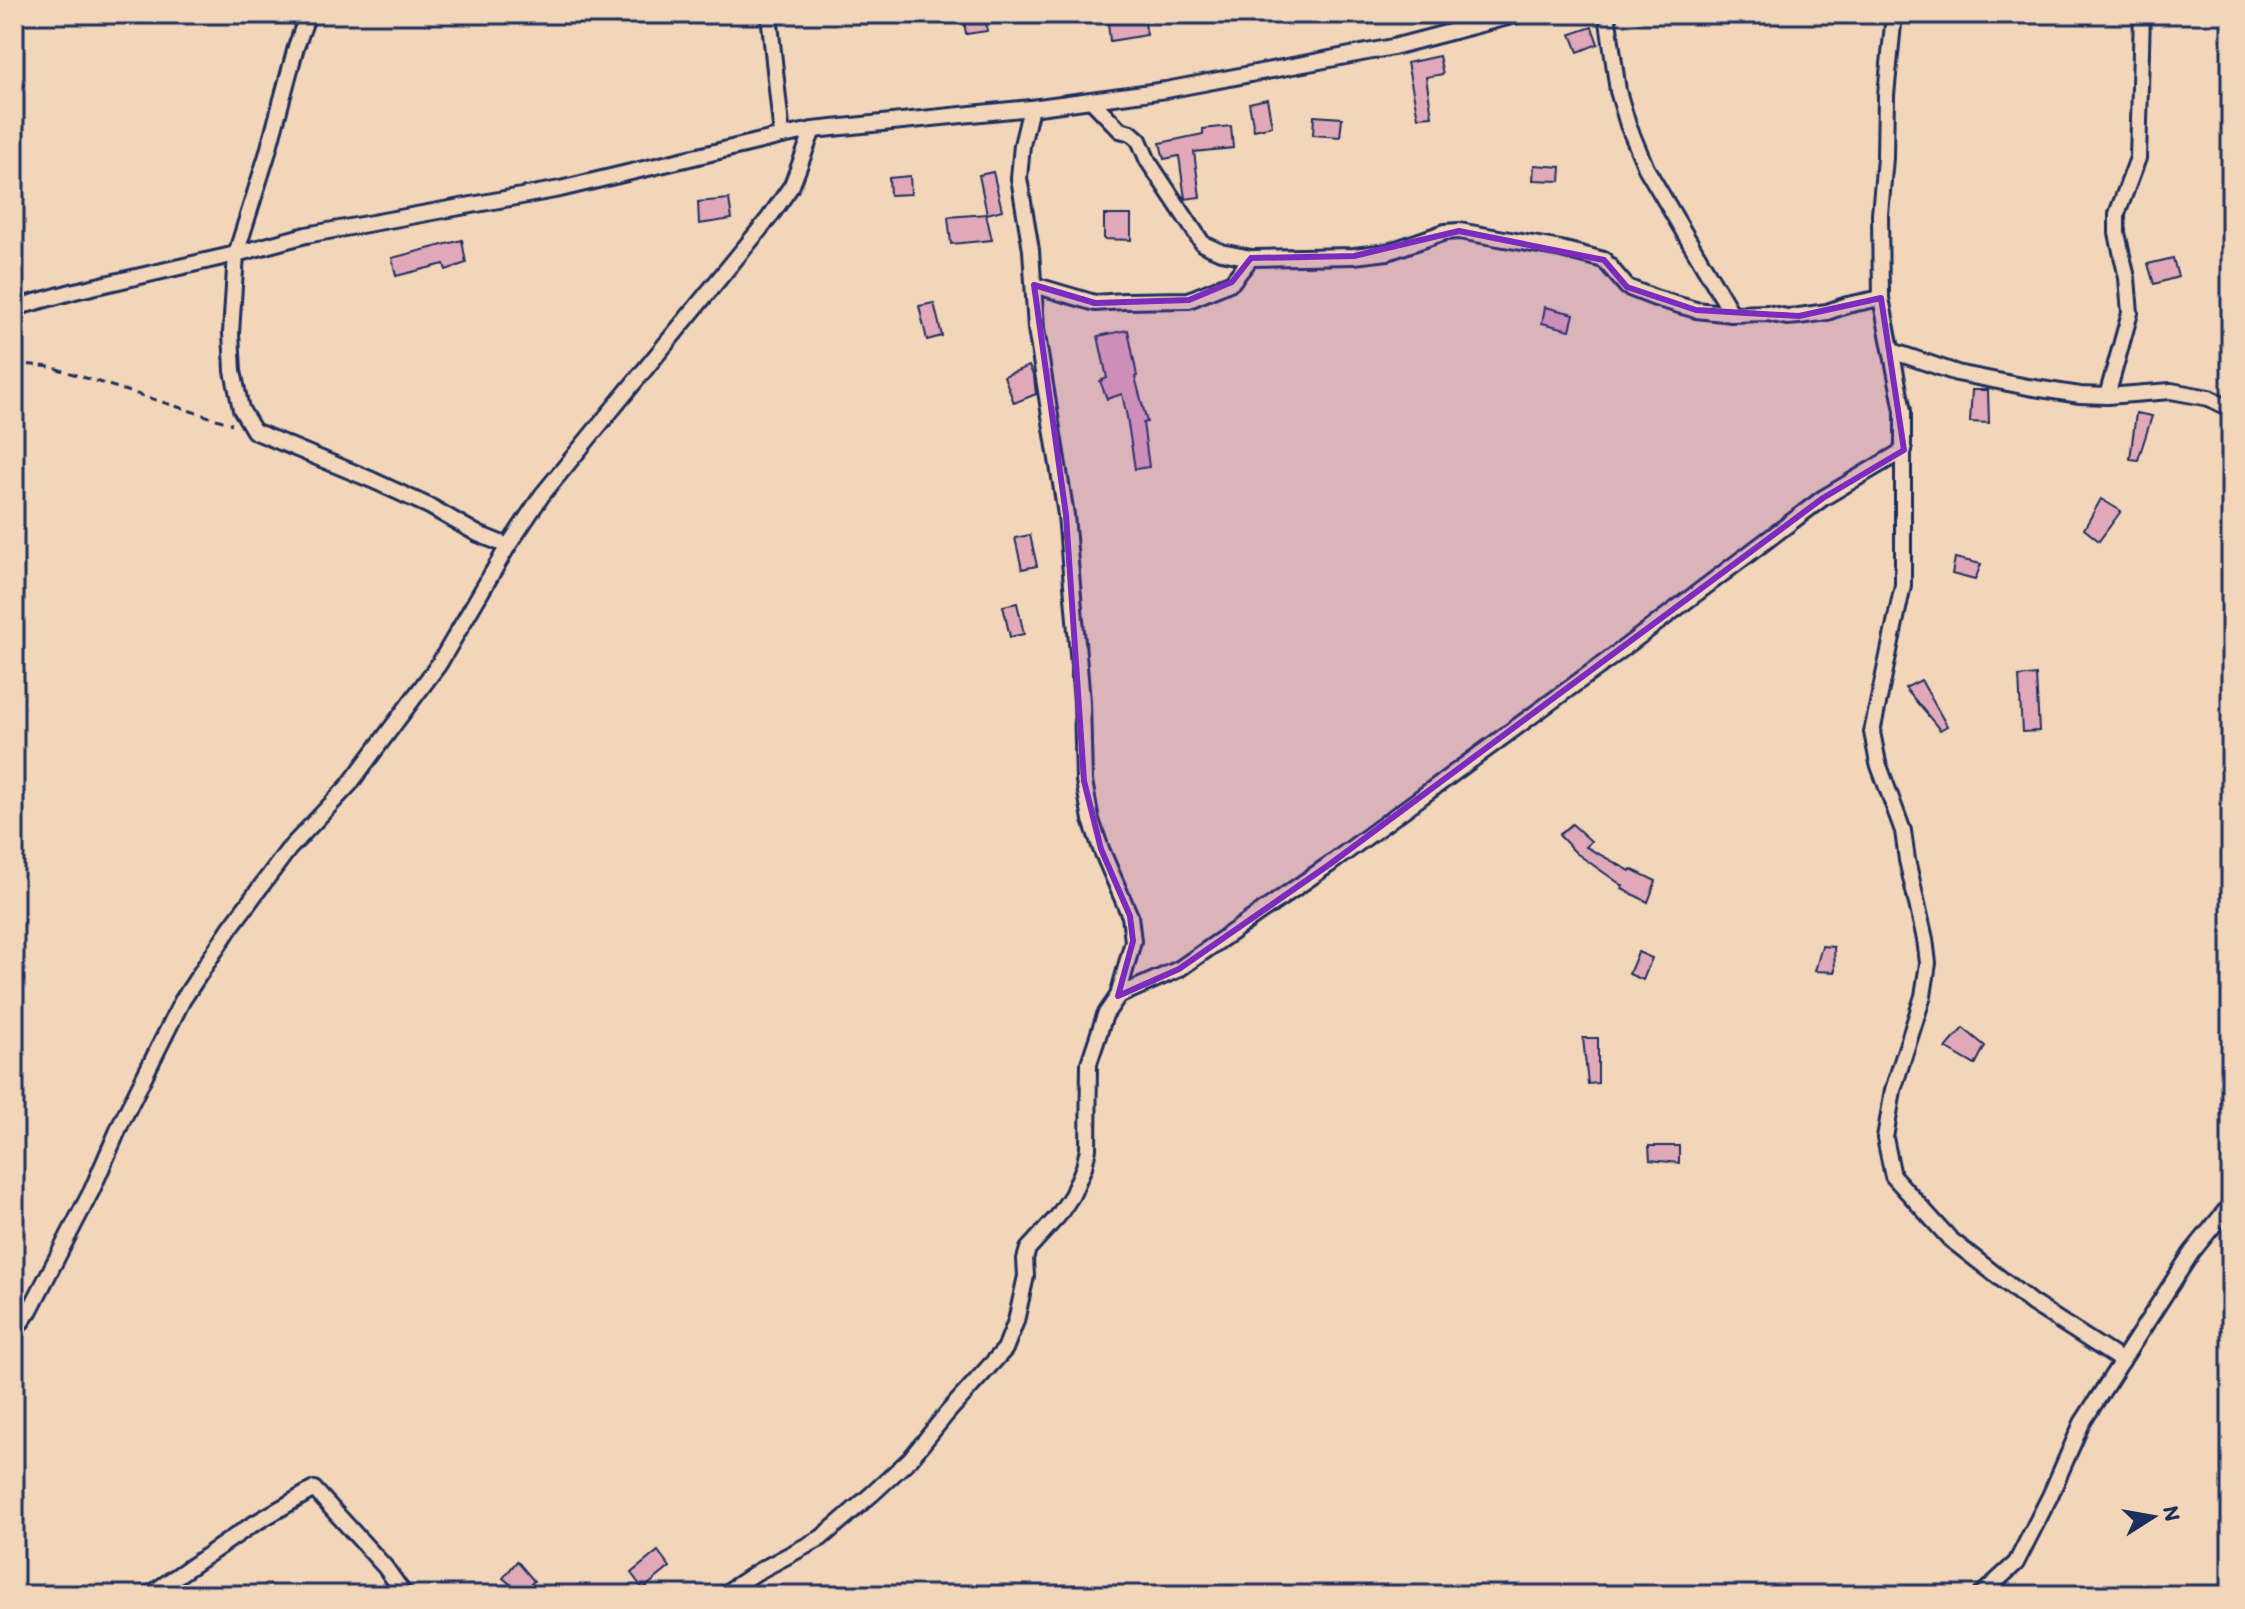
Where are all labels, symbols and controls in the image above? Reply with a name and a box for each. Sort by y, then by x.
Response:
north arrow [2113,1477,2193,1557]
text: N [2157,1503,2187,1523]

